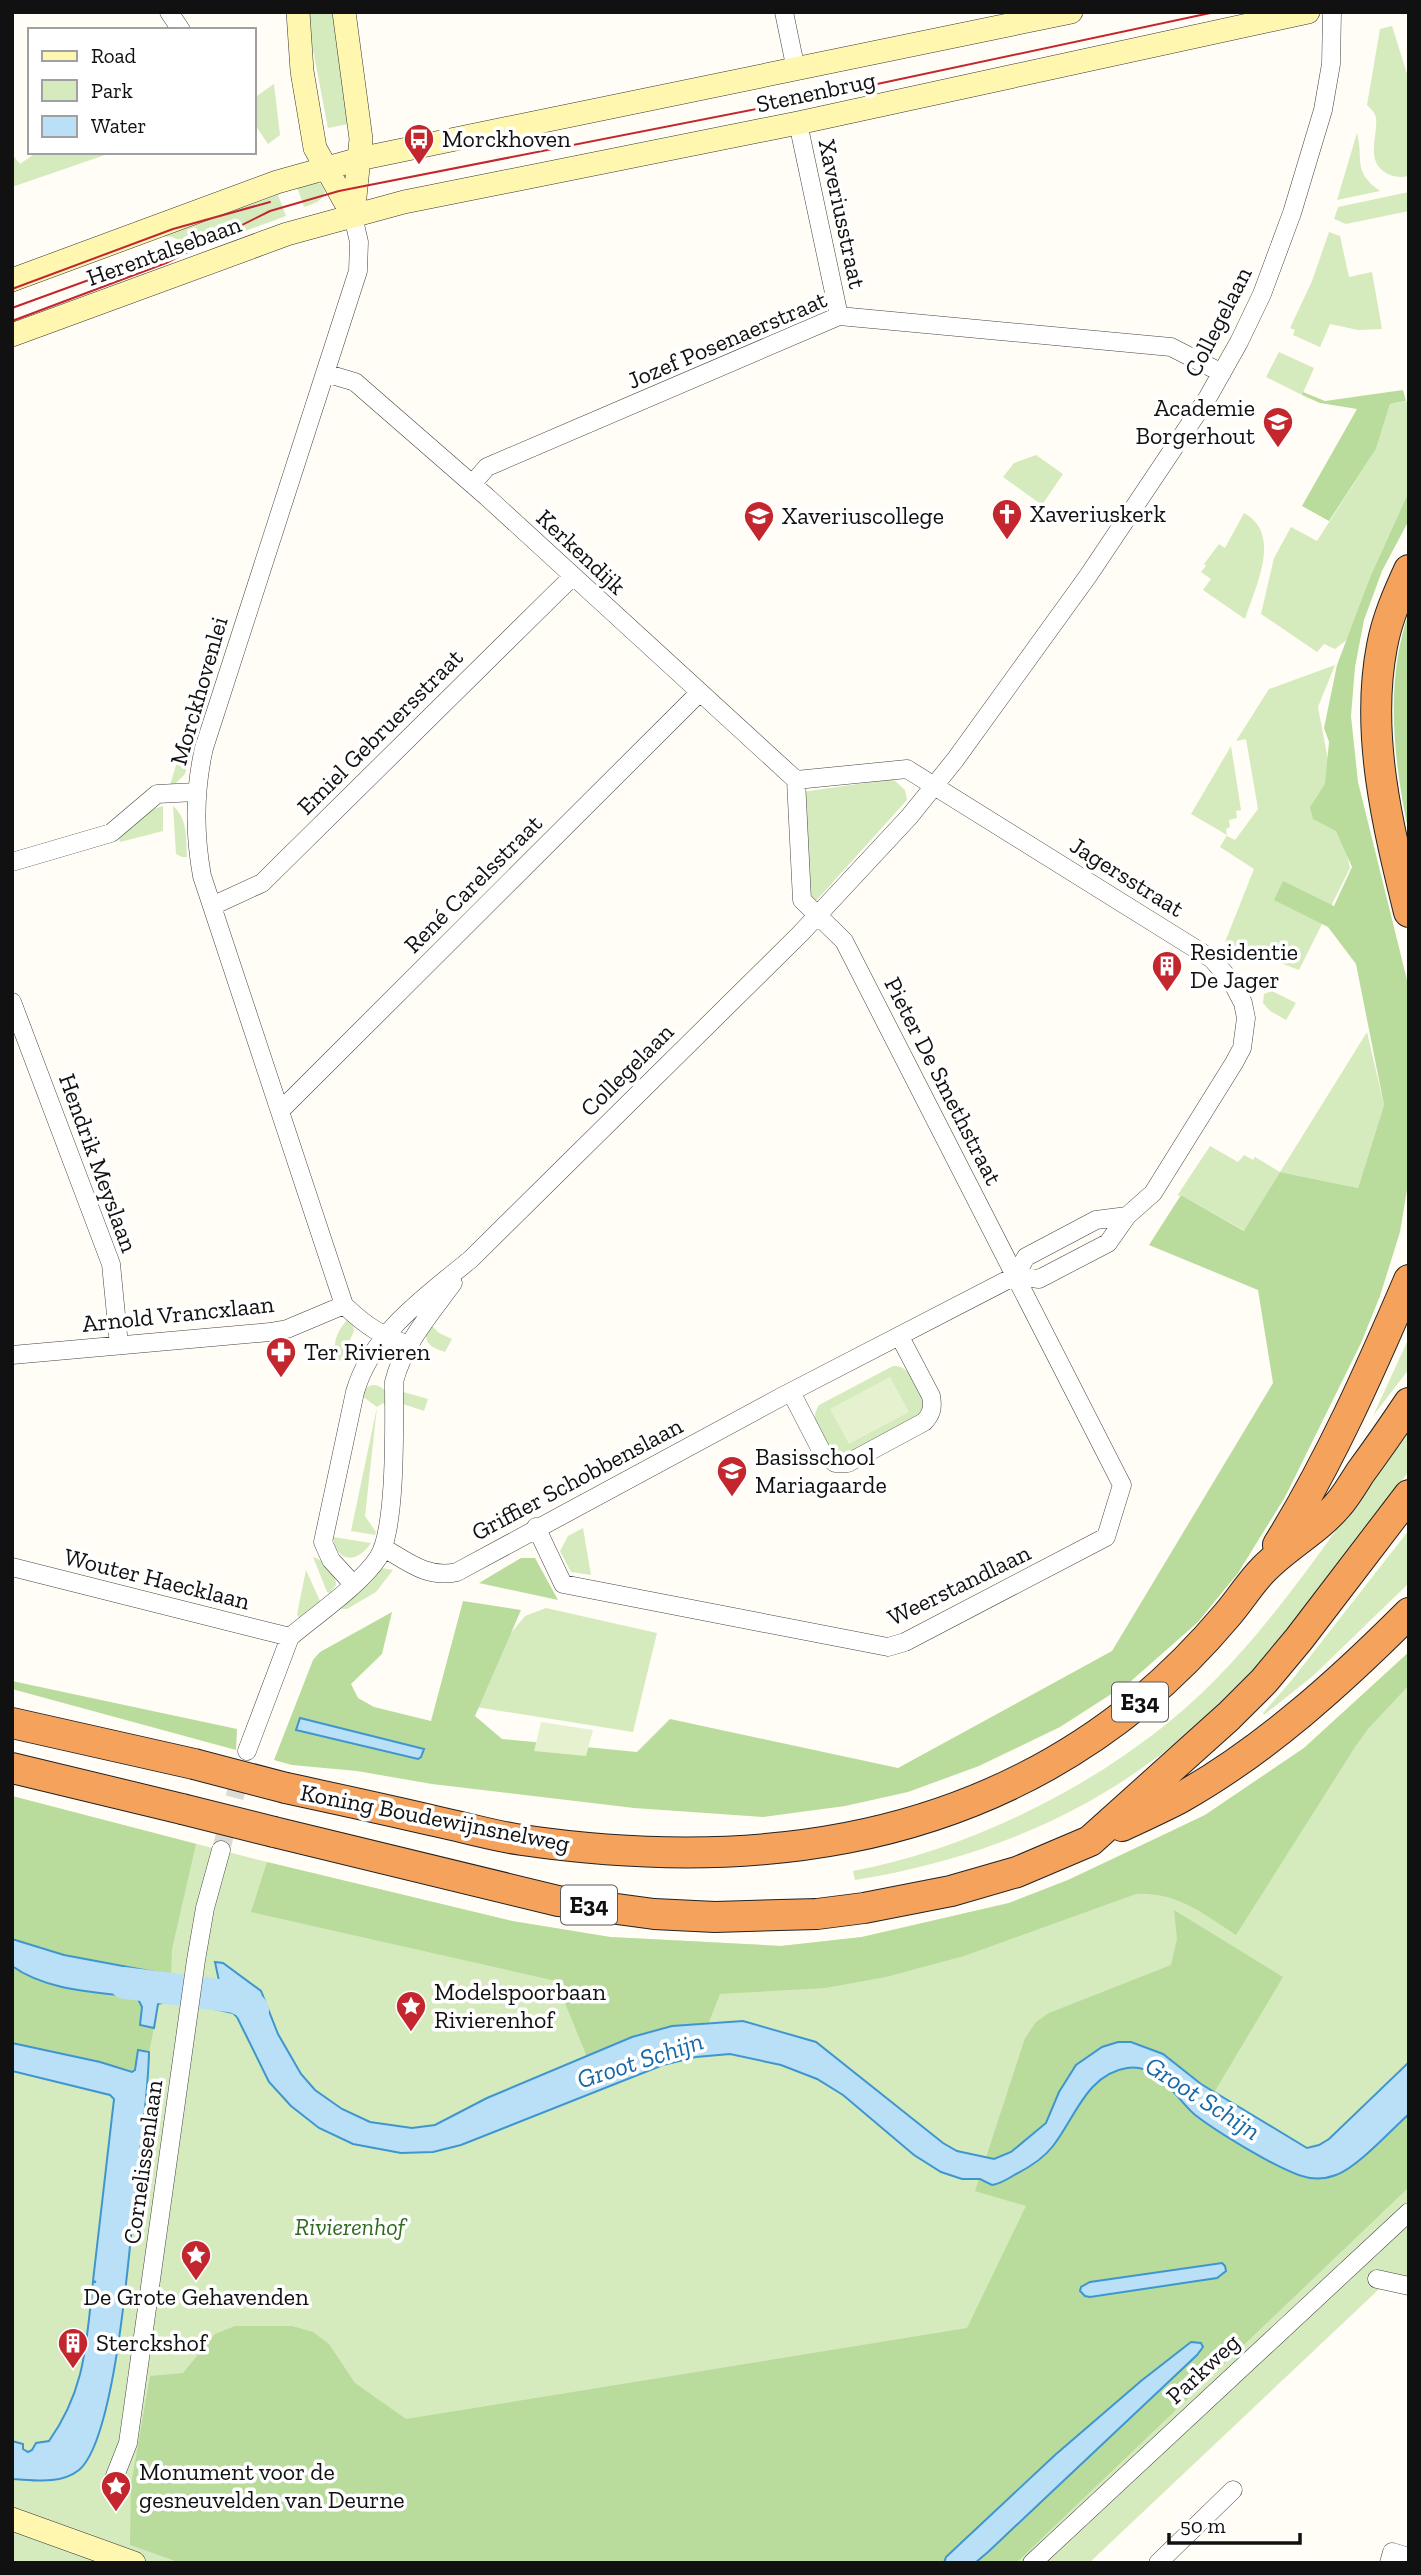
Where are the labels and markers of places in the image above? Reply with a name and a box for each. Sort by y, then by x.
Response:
bus stop icon: Morckhoven [402,122,436,166]
place label: Morckhoven [442,124,571,153]
place label: Academie Borgerhout [1136,393,1255,450]
school or university icon: Academie Borgerhout [1261,405,1295,449]
church icon: Xaveriuskerk [990,497,1024,541]
school or university icon: Xaveriuscollege [742,499,776,543]
place label: Xaveriuskerk [1030,499,1166,528]
place label: Xaveriuscollege [782,501,944,530]
place label: Residentie De Jager [1190,937,1298,994]
building icon: Residentie De Jager [1150,949,1184,993]
pharmacy icon: Ter Rivieren [264,1335,298,1379]
place label: Ter Rivieren [304,1337,431,1366]
place label: Basisschool Mariagaarde [755,1442,887,1499]
school or university icon: Basisschool Mariagaarde [715,1454,749,1498]
place label: Modelspoorbaan Rivierenhof [434,1977,606,2034]
place icon: Modelspoorbaan Rivierenhof [394,1989,428,2033]
place icon: De Grote Gehavenden [179,2238,213,2282]
place label: De Grote Gehavenden [83,2282,309,2311]
building icon: Sterckshof [56,2326,90,2370]
place label: Sterckshof [96,2328,209,2357]
place label: Monument voor de gesneuvelden van Deurne [139,2457,404,2514]
place icon: Monument voor de gesneuvelden van Deurne [99,2469,133,2513]

